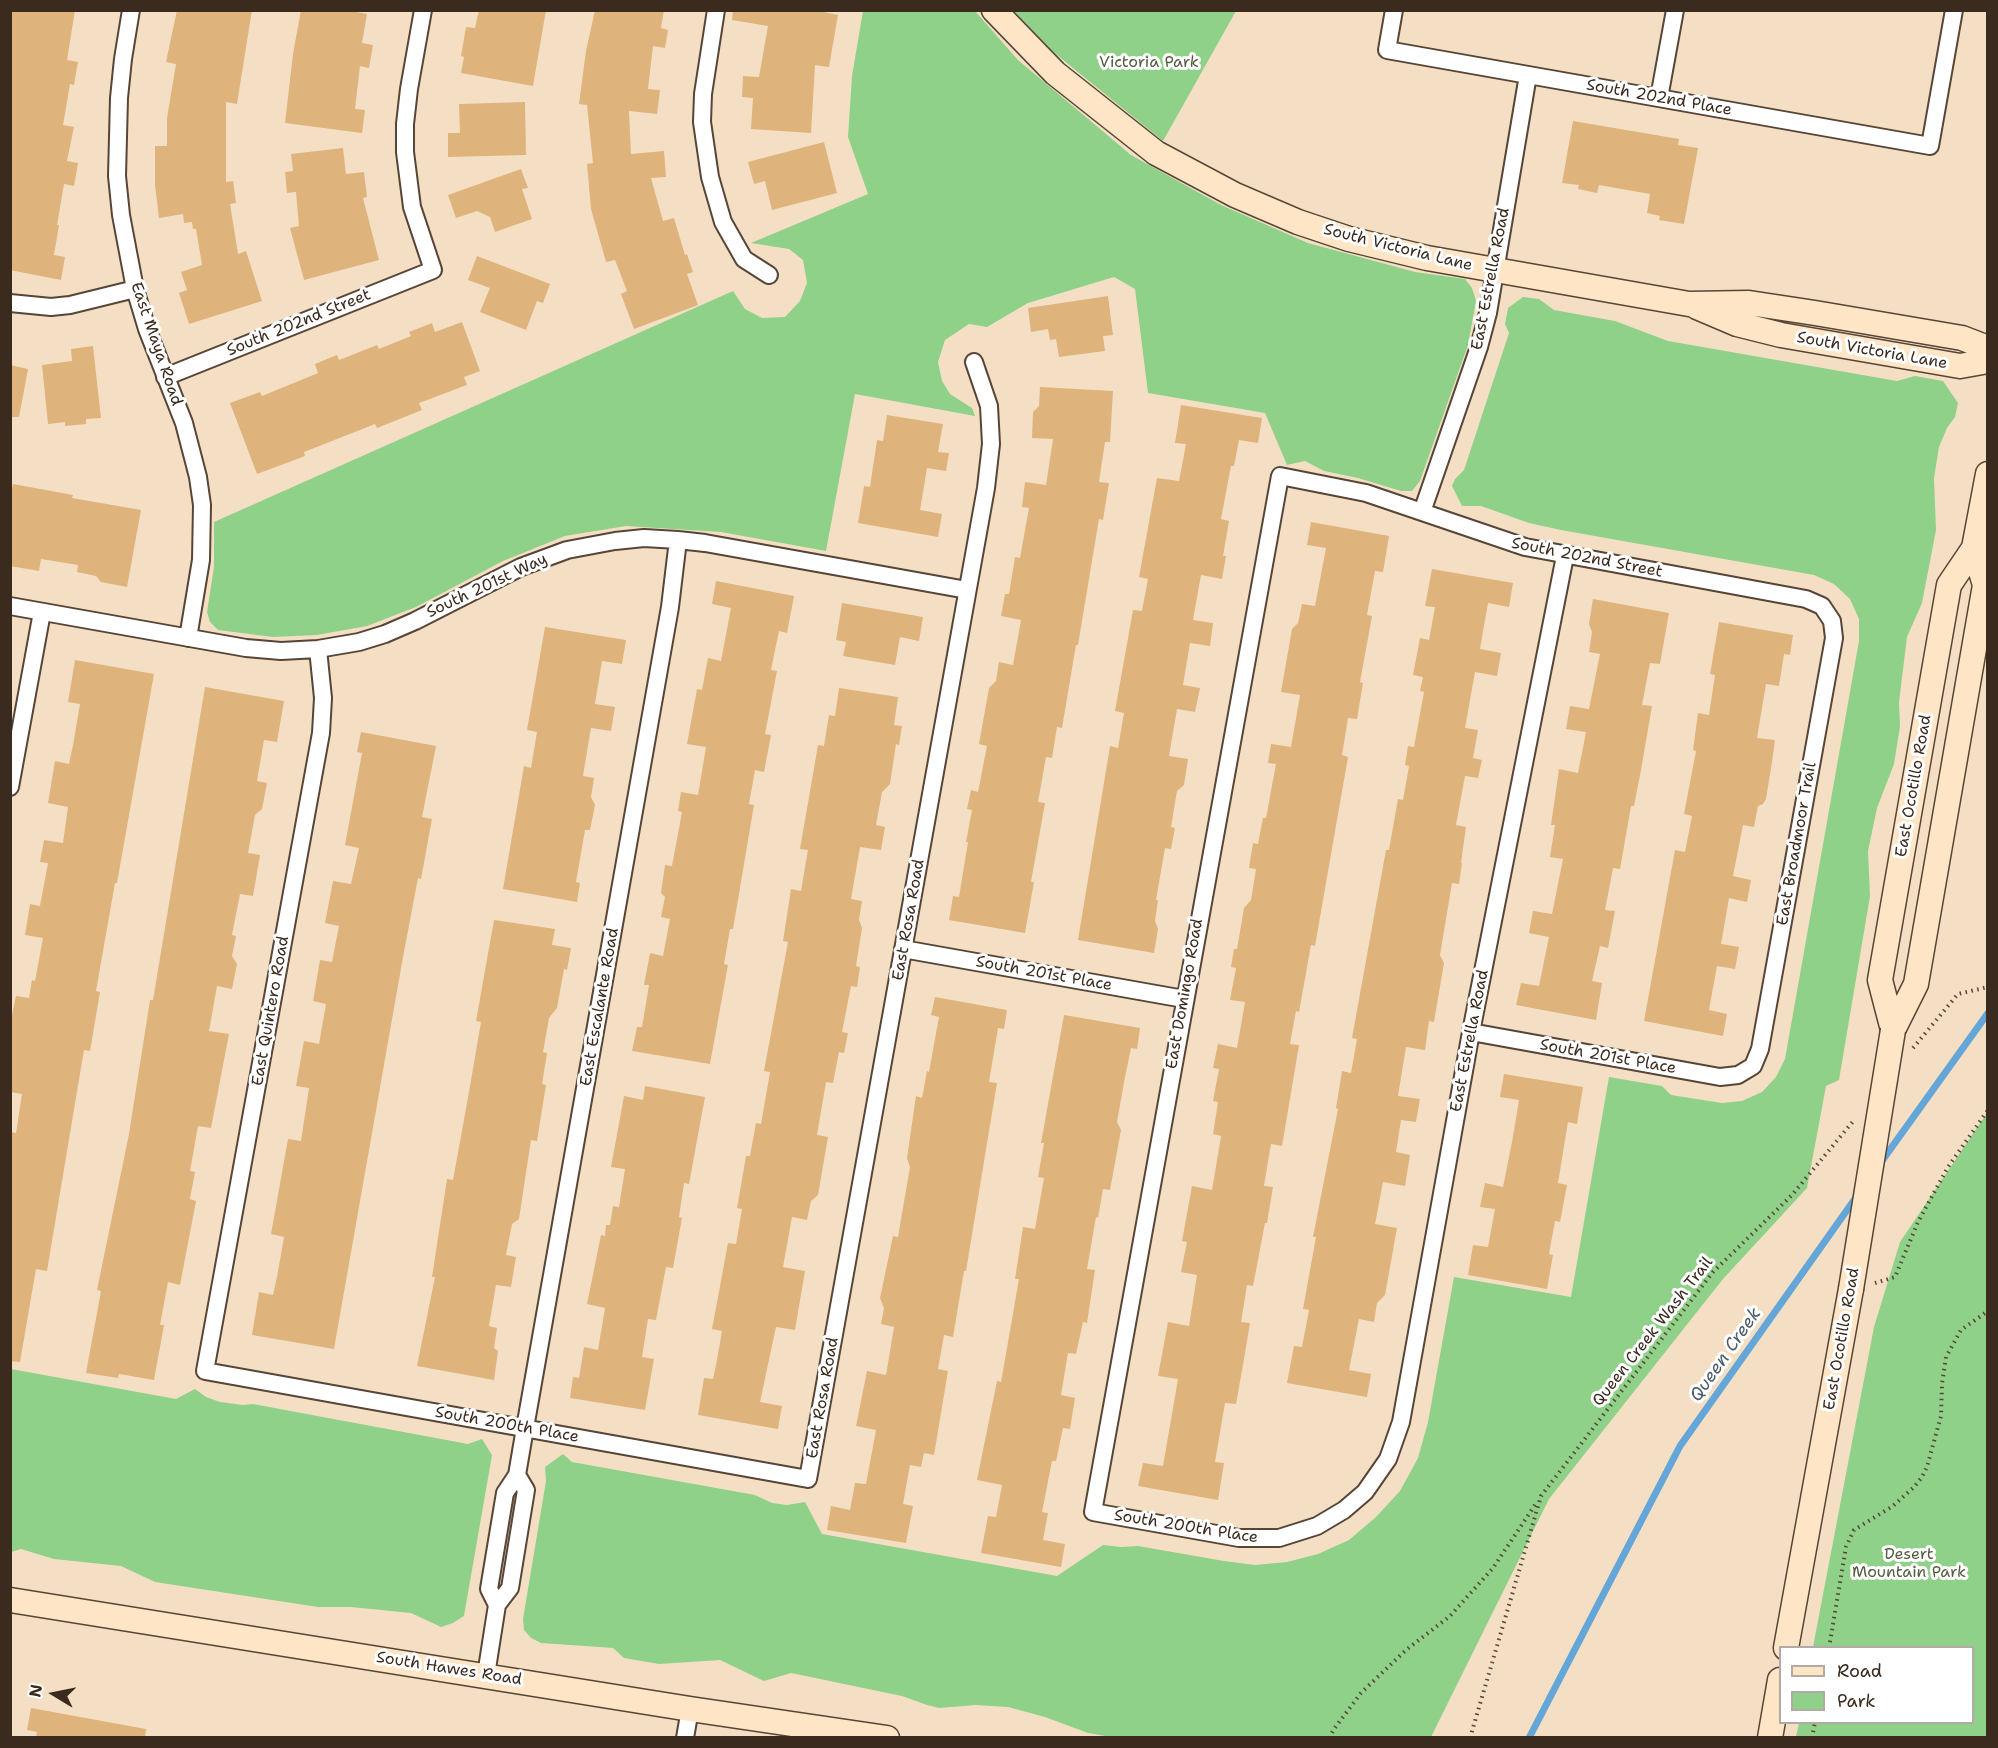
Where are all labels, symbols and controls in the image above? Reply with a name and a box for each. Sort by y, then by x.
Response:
park label: Victoria Park [1099,53,1199,73]
street label: South 202nd Place [1585,76,1733,120]
street label: East Estrella Road [1468,206,1514,352]
street label: South Victoria Lane [1322,220,1474,276]
street label: East Maya Road [126,280,186,408]
street label: South 202nd Street [224,285,374,361]
street label: South Victoria Lane [1795,328,1949,374]
street label: South 202nd Street [1510,534,1664,582]
street label: South 201st Way [424,550,550,622]
street label: East Ocotillo Road [1892,713,1936,859]
street label: East Broadmoor Trail [1773,761,1821,927]
street label: East Rosa Road [889,858,929,982]
street label: East Domingo Road [1162,917,1208,1071]
street label: East Escalante Road [577,926,623,1088]
street label: East Quintero Road [248,935,294,1087]
street label: South 201st Place [974,953,1114,995]
street label: East Estrella Road [1447,968,1493,1114]
street label: South 201st Place [1538,1036,1678,1078]
street label: Queen Creek Wash Trail [1589,1254,1717,1410]
street label: East Ocotillo Road [1820,1266,1864,1412]
water label: Queen Creek [1686,1304,1766,1406]
street label: East Rosa Road [803,1336,843,1460]
street label: South 200th Place [434,1403,580,1447]
street label: South 200th Place [1113,1506,1259,1548]
park label: Desert Mountain Park [1852,1545,1966,1583]
legend [1779,1646,1974,1724]
street label: South Hawes Road [375,1648,523,1690]
text: Road [1837,1659,1882,1683]
north arrow [24,1664,84,1724]
text: N [24,1683,47,1699]
text: Park [1837,1689,1876,1713]

